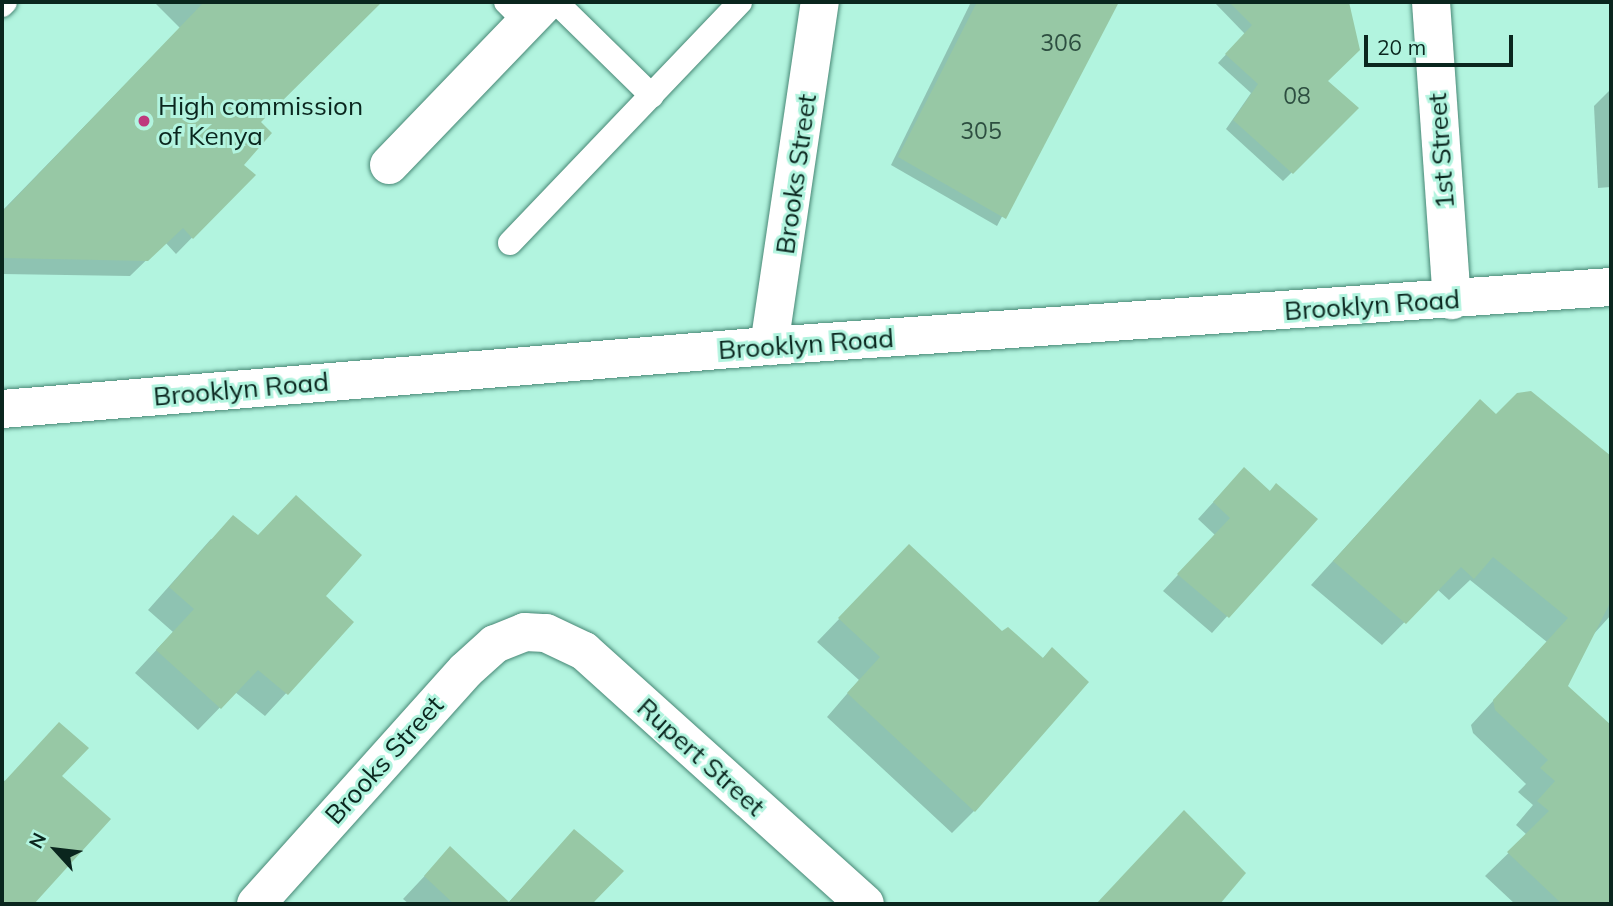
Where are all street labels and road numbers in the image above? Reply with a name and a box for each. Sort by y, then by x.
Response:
street label: Brooks Street [769,92,823,256]
street label: 1st Street [1421,92,1461,210]
street label: Brooklyn Road [1283,283,1461,327]
street label: Brooklyn Road [717,322,895,366]
street label: Brooklyn Road [152,366,330,412]
street label: Brooks Street [318,690,450,830]
street label: Rupert Street [631,692,771,822]

